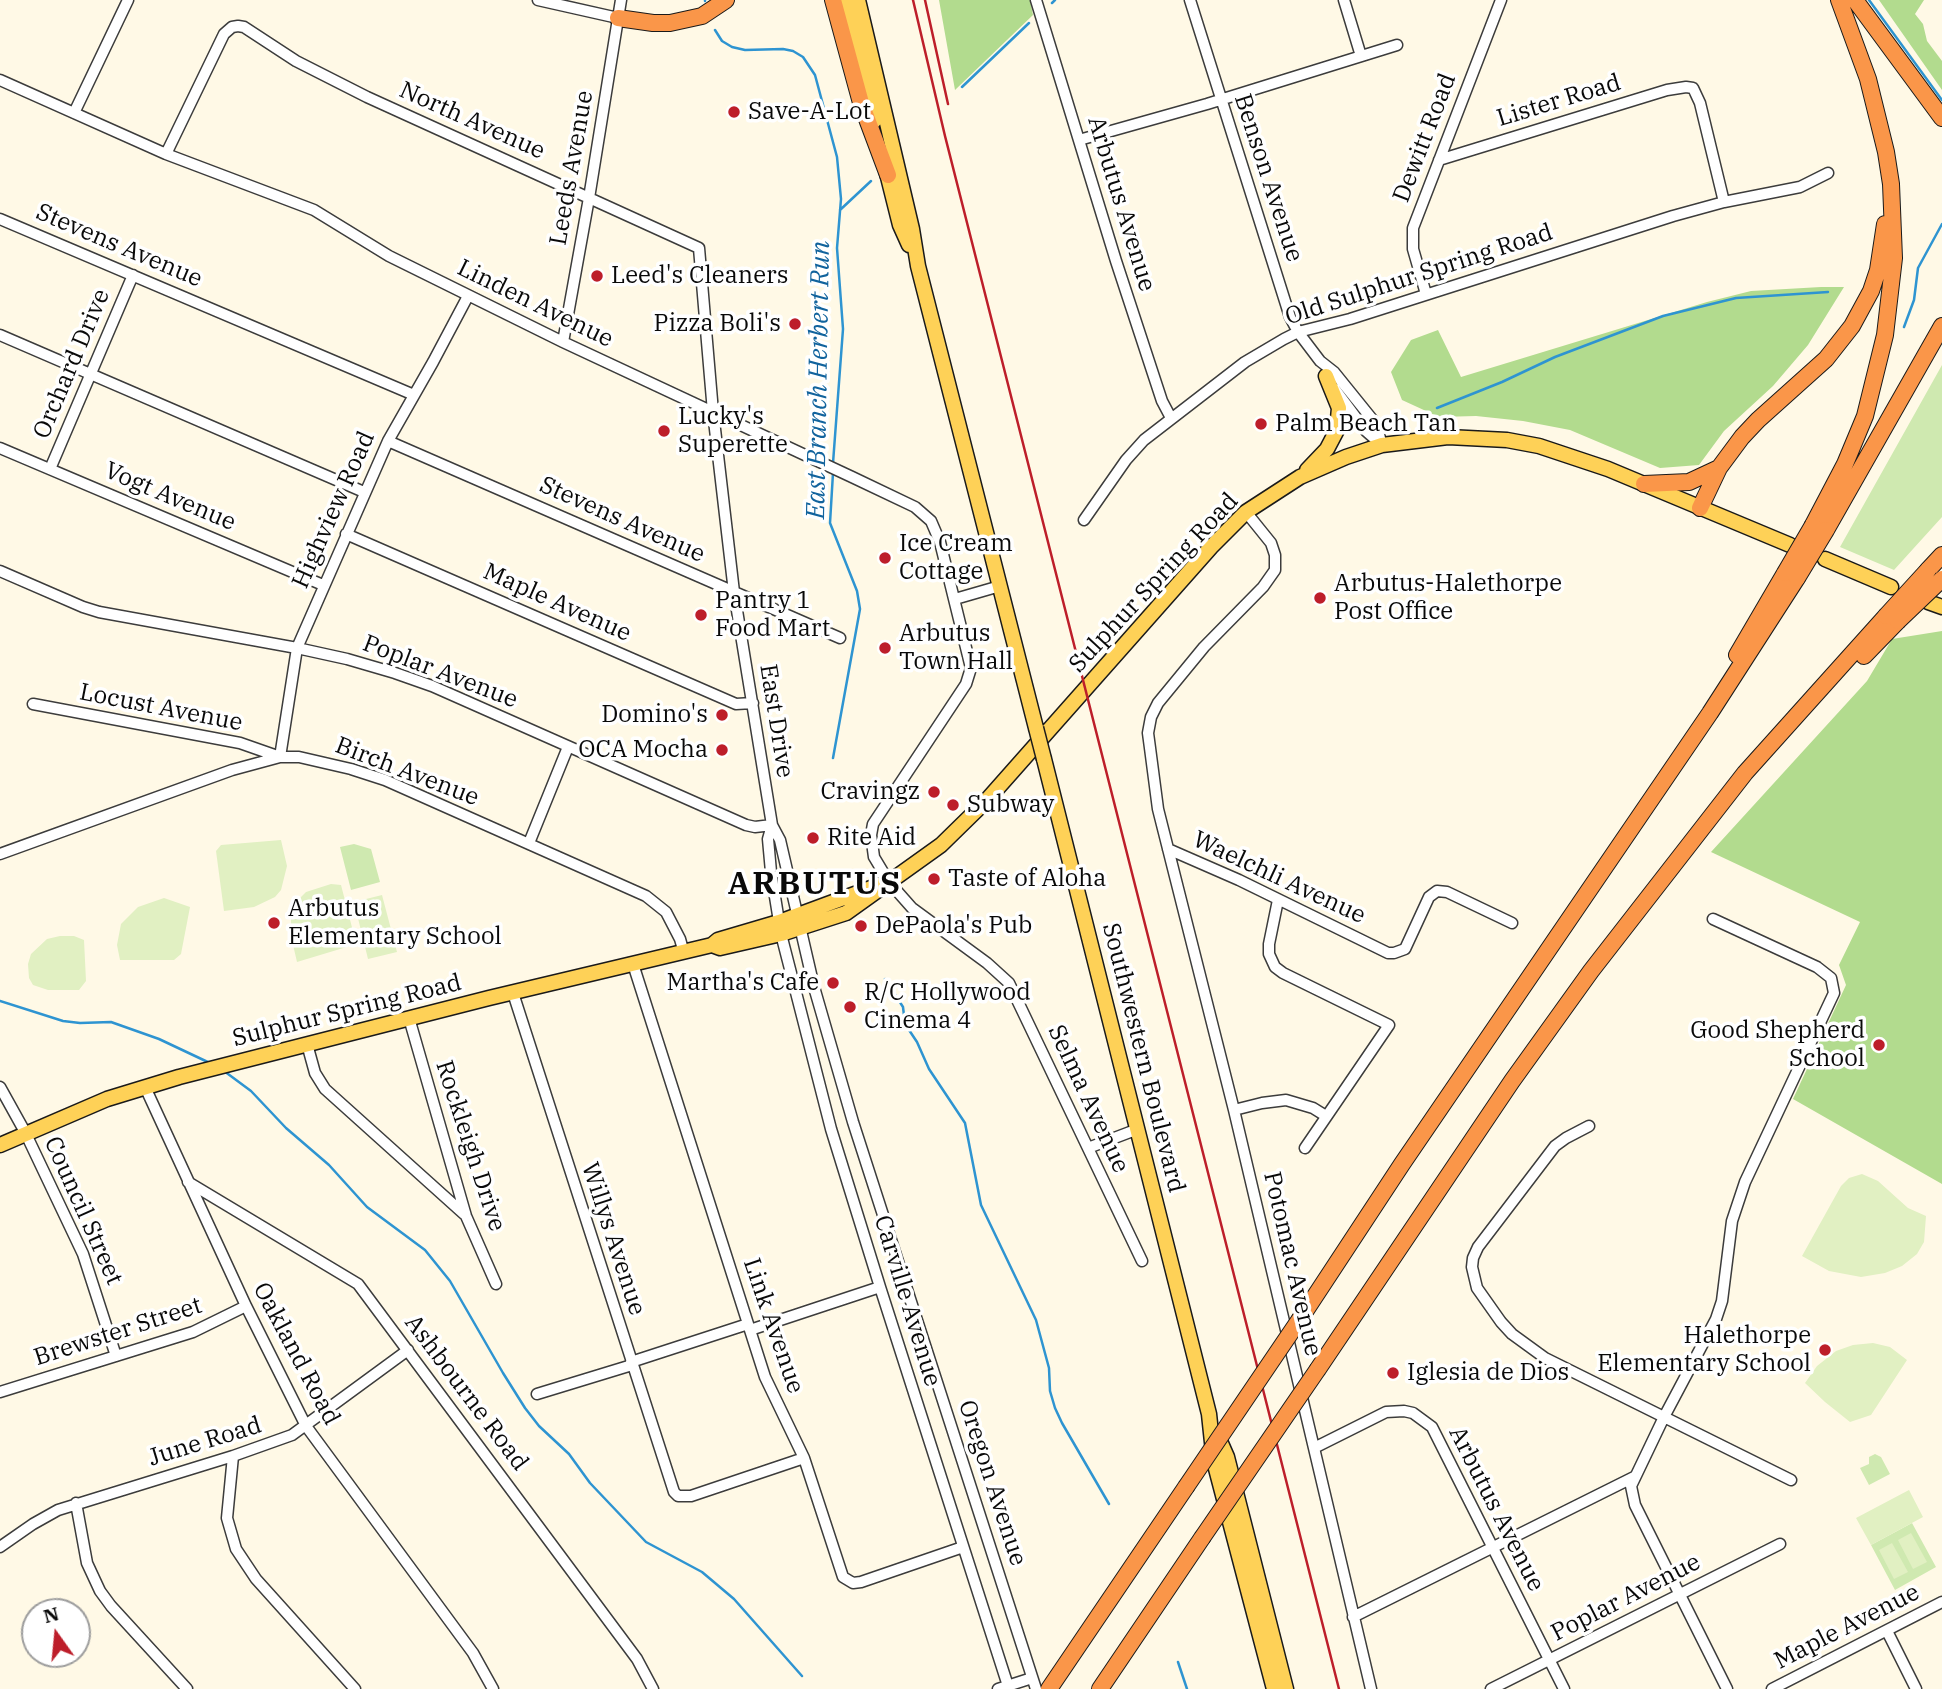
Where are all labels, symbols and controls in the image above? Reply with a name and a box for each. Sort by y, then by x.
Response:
street label: Lister Road [1494,68,1624,134]
street label: Dewitt Road [1387,70,1463,206]
street label: North Avenue [395,76,549,166]
street label: Leeds Avenue [544,88,600,248]
street label: Benson Avenue [1227,90,1309,266]
place label: Save-A-Lot [748,98,871,126]
marker: Save-A-Lot [726,104,742,120]
street label: Arbutus Avenue [1081,113,1161,295]
street label: Stevens Avenue [32,198,206,294]
street label: Old Sulphur Spring Road [1282,218,1556,332]
water label: East Branch Herbert Run [801,241,837,519]
street label: Linden Avenue [452,254,618,354]
place label: Leed's Cleaners [611,262,788,290]
marker: Leed's Cleaners [589,268,605,284]
street label: Orchard Drive [28,285,116,443]
place label: Pizza Boli's [654,310,781,338]
marker: Pizza Boli's [787,316,803,332]
place label: Lucky's Superette [678,403,788,459]
place label: Palm Beach Tan [1275,410,1457,438]
marker: Palm Beach Tan [1253,416,1269,432]
marker: Lucky's Superette [656,423,672,439]
street label: Highview Road [287,427,381,593]
street label: Vogt Avenue [100,456,240,538]
street label: Stevens Avenue [535,471,709,569]
street label: Sulphur Spring Road [1063,487,1245,679]
place label: Ice Cream Cottage [899,530,1013,586]
marker: Ice Cream Cottage [877,550,893,566]
street label: Maple Avenue [479,558,635,648]
place label: Arbutus-Halethorpe Post Office [1334,570,1562,626]
place label: Pantry 1 Food Mart [715,587,830,643]
marker: Arbutus-Halethorpe Post Office [1312,590,1328,606]
marker: Pantry 1 Food Mart [693,607,709,623]
place label: Arbutus Town Hall [899,620,1013,676]
street label: Poplar Avenue [358,629,522,715]
marker: Arbutus Town Hall [877,640,893,656]
street label: East Drive [753,662,799,780]
street label: Locust Avenue [77,678,245,738]
place label: Domino's [601,701,708,729]
marker: Domino's [714,707,730,723]
street label: Birch Avenue [331,731,483,813]
place label: OCA Mocha [578,736,708,764]
marker: OCA Mocha [714,742,730,758]
place label: Cravingz [820,778,920,806]
marker: Cravingz [926,784,942,800]
place label: Subway [967,791,1054,819]
marker: Subway [945,797,961,813]
place label: Rite Aid [827,824,916,852]
street label: Waelchli Avenue [1188,825,1370,931]
marker: Rite Aid [805,830,821,846]
place label: Taste of Aloha [948,865,1106,893]
district label: ARBUTUS [729,866,901,904]
marker: Taste of Aloha [926,871,942,887]
place label: Arbutus Elementary School [288,895,502,951]
place label: DePaola's Pub [875,912,1032,940]
marker: Arbutus Elementary School [266,915,282,931]
marker: DePaola's Pub [853,918,869,934]
street label: Southwestern Boulevard [1096,920,1190,1196]
street label: Sulphur Spring Road [230,969,464,1053]
place label: Martha's Cafe [667,969,819,997]
marker: Martha's Cafe [825,975,841,991]
place label: R/C Hollywood Cinema 4 [864,979,1031,1035]
marker: R/C Hollywood Cinema 4 [842,999,858,1015]
place label: Good Shepherd School [1690,1017,1865,1073]
street label: Selma Avenue [1041,1020,1135,1178]
marker: Good Shepherd School [1871,1037,1887,1053]
street label: Rockleigh Drive [429,1057,511,1235]
street label: Council Street [37,1132,129,1290]
street label: Willys Avenue [575,1159,651,1319]
street label: Potomac Avenue [1257,1169,1327,1359]
street label: Carville Avenue [867,1212,947,1390]
street label: Link Avenue [736,1255,810,1397]
street label: Oakland Road [246,1278,346,1430]
street label: Brewster Street [30,1291,206,1373]
street label: Ashbourne Road [398,1309,534,1477]
place label: Halethorpe Elementary School [1597,1322,1811,1378]
marker: Halethorpe Elementary School [1817,1342,1833,1358]
place label: Iglesia de Dios [1407,1359,1569,1387]
marker: Iglesia de Dios [1385,1365,1401,1381]
street label: Oregon Avenue [952,1397,1032,1569]
street label: June Road [145,1411,265,1473]
street label: Arbutus Avenue [1442,1422,1550,1596]
street label: Poplar Avenue [1547,1548,1705,1648]
street label: Maple Avenue [1770,1578,1924,1676]
north arrow [21,1598,91,1668]
text: N [41,1601,61,1628]

